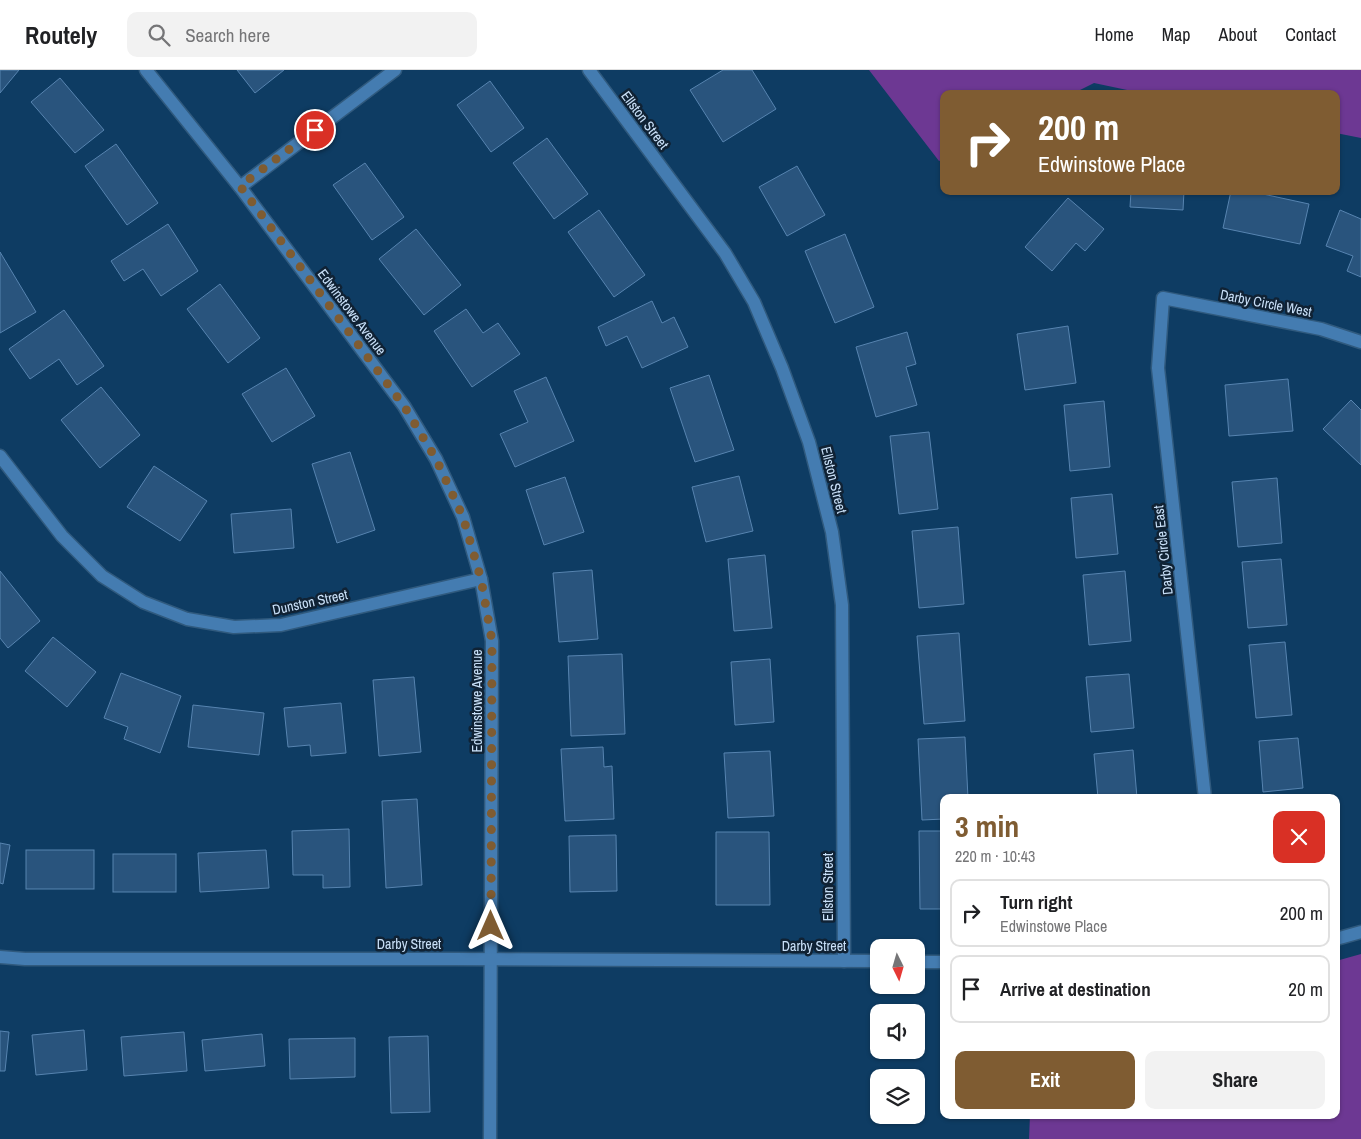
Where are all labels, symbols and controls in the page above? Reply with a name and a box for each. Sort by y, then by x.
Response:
search box [127,12,477,57]
text: Routely [25,19,97,51]
icon: search [145,21,173,49]
text: Search here [185,22,270,48]
text: Home [1094,22,1134,47]
text: Map [1162,22,1191,47]
text: About [1219,22,1257,47]
text: Contact [1285,22,1336,47]
street label: Ellston Street [617,87,673,153]
text: 200 m [1038,104,1119,151]
pin [294,109,336,151]
icon: right [955,110,1020,175]
icon: arrive [301,116,329,144]
text: Edwinstowe Place [1038,149,1185,179]
street label: Edwinstowe Avenue [314,265,390,359]
street label: Darby Circle West [1219,285,1313,321]
street label: Ellston Street [817,445,851,515]
street label: Darby Circle East [1149,504,1177,596]
street label: Dunston Street [271,585,349,619]
street label: Edwinstowe Avenue [468,649,486,753]
text: 3 min [955,806,1019,846]
button: close [1273,811,1325,863]
text: 220 m · 10:43 [955,845,1035,867]
street label: Ellston Street [819,853,837,921]
text: Turn right [1000,889,1072,915]
position arrow [464,899,516,951]
icon: right [957,899,985,927]
text: 200 m [1280,900,1323,926]
text: Edwinstowe Place [1000,915,1107,937]
street label: Darby Street [377,935,441,953]
street label: Darby Street [782,937,846,955]
north arrow [870,939,925,994]
map controls [870,939,925,1124]
icon: arrive [957,975,985,1003]
text: Arrive at destination [1000,976,1151,1002]
text: 20 m [1288,976,1323,1002]
button: sound [870,1004,925,1059]
button: Exit [955,1051,1135,1109]
button: Share [1145,1051,1325,1109]
button: layers [870,1069,925,1124]

